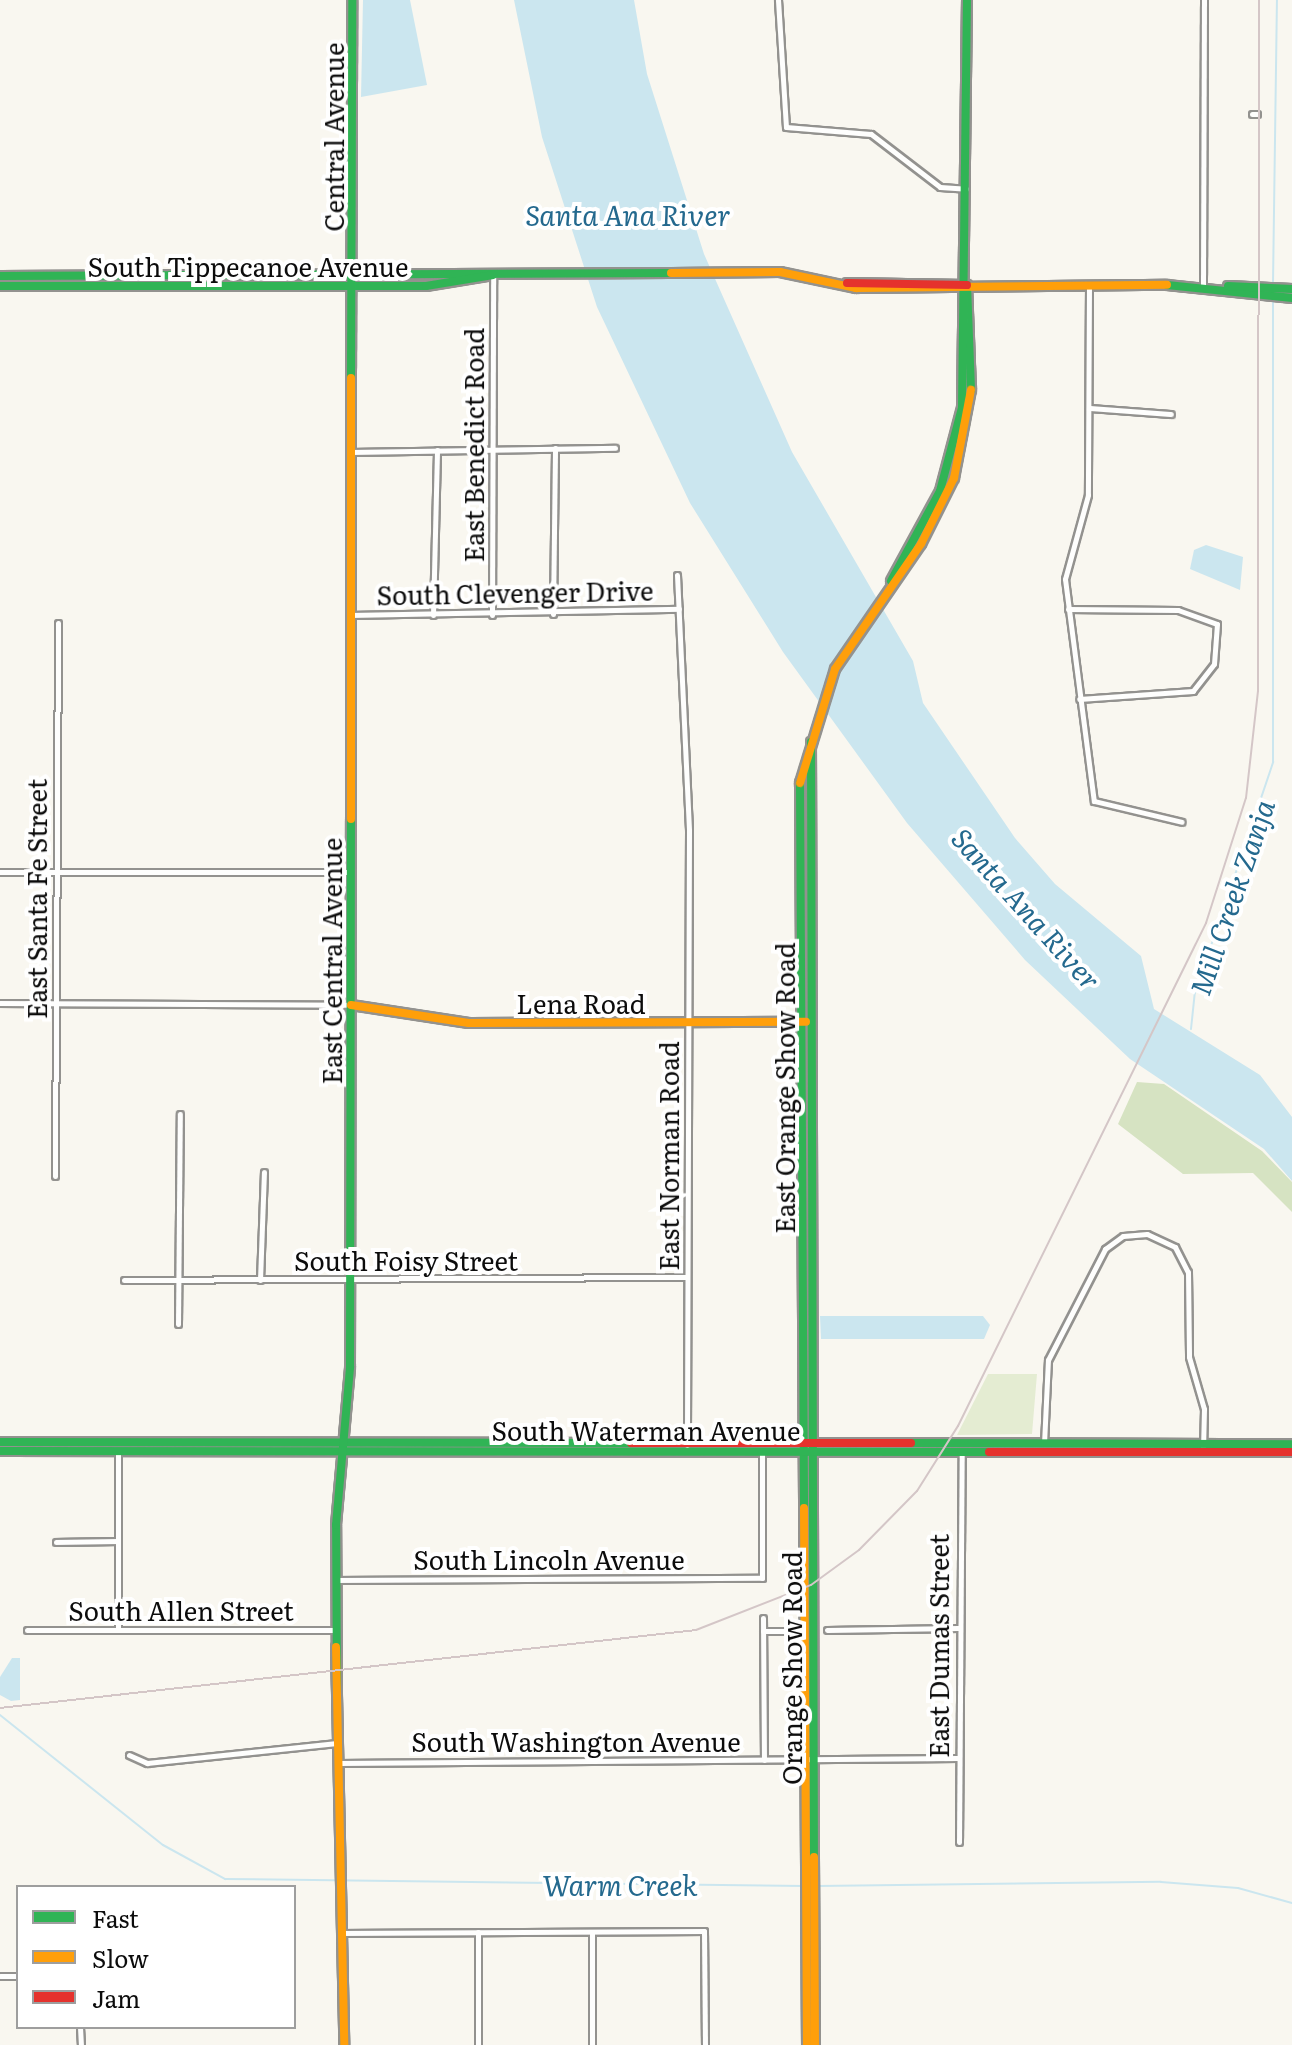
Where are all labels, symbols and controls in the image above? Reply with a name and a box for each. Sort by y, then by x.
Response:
street label: Central Avenue [317,42,349,232]
water label: Santa Ana River [525,197,731,231]
street label: South Tippecanoe Avenue [87,250,409,282]
street label: East Benedict Road [457,328,489,562]
street label: South Clevenger Drive [376,574,654,610]
street label: East Santa Fe Street [20,779,52,1019]
water label: Mill Creek Zanja [1182,795,1280,999]
water label: Santa Ana River [946,820,1108,996]
street label: East Central Avenue [315,838,347,1084]
street label: East Orange Show Road [768,942,800,1234]
street label: Lena Road [516,987,646,1019]
street label: East Norman Road [652,1041,684,1271]
street label: South Foisy Street [294,1244,518,1276]
street label: South Waterman Avenue [491,1414,801,1446]
street label: East Dumas Street [922,1534,954,1758]
street label: South Lincoln Avenue [413,1543,685,1575]
street label: Orange Show Road [775,1551,807,1785]
street label: South Allen Street [68,1594,294,1626]
street label: South Washington Avenue [411,1725,741,1757]
water label: Warm Creek [542,1867,698,1901]
legend [16,1885,296,2029]
text: Fast [92,1900,139,1935]
text: Slow [92,1940,149,1975]
text: Jam [92,1980,140,2015]

